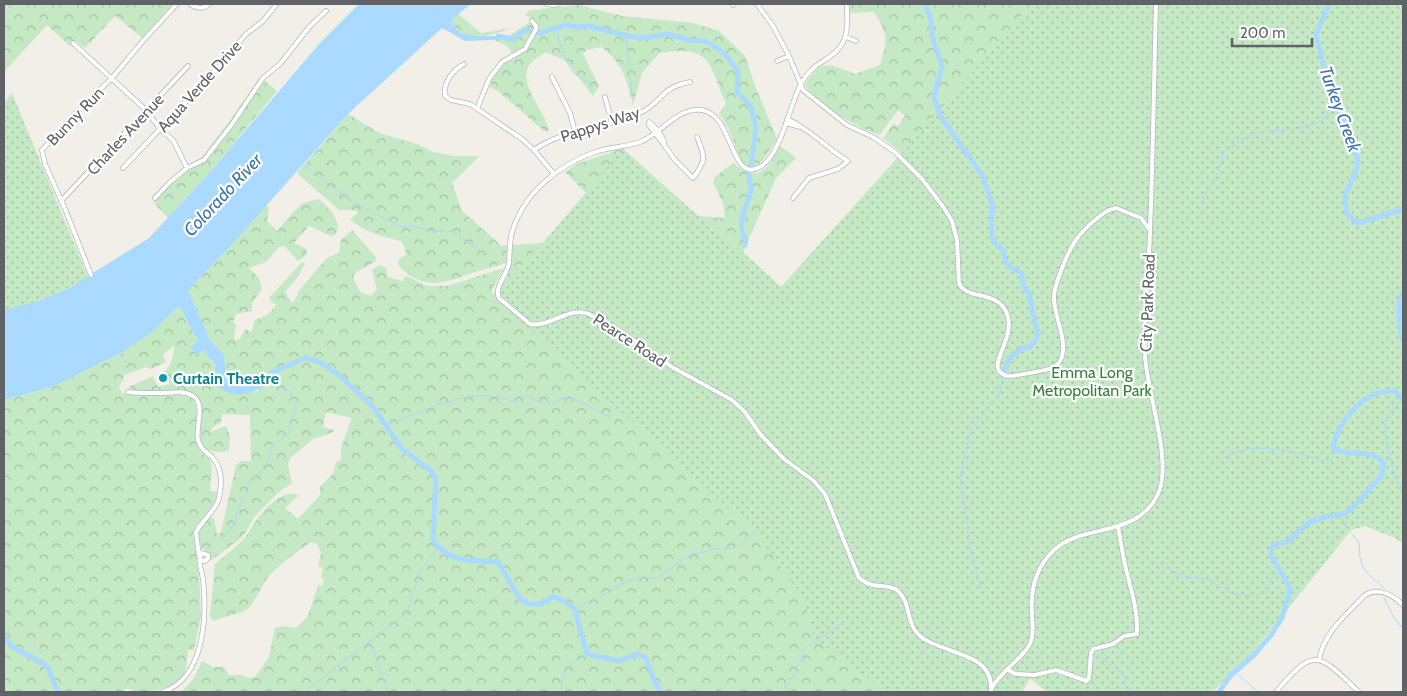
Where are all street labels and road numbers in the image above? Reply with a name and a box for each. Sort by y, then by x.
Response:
street label: Aqua Verde Drive [153,37,245,136]
street label: Bunny Run [43,83,108,150]
street label: Charles Avenue [83,90,168,179]
street label: Pappys Way [558,103,642,146]
street label: City Park Road [1136,254,1159,352]
street label: Pearce Road [590,310,670,371]

